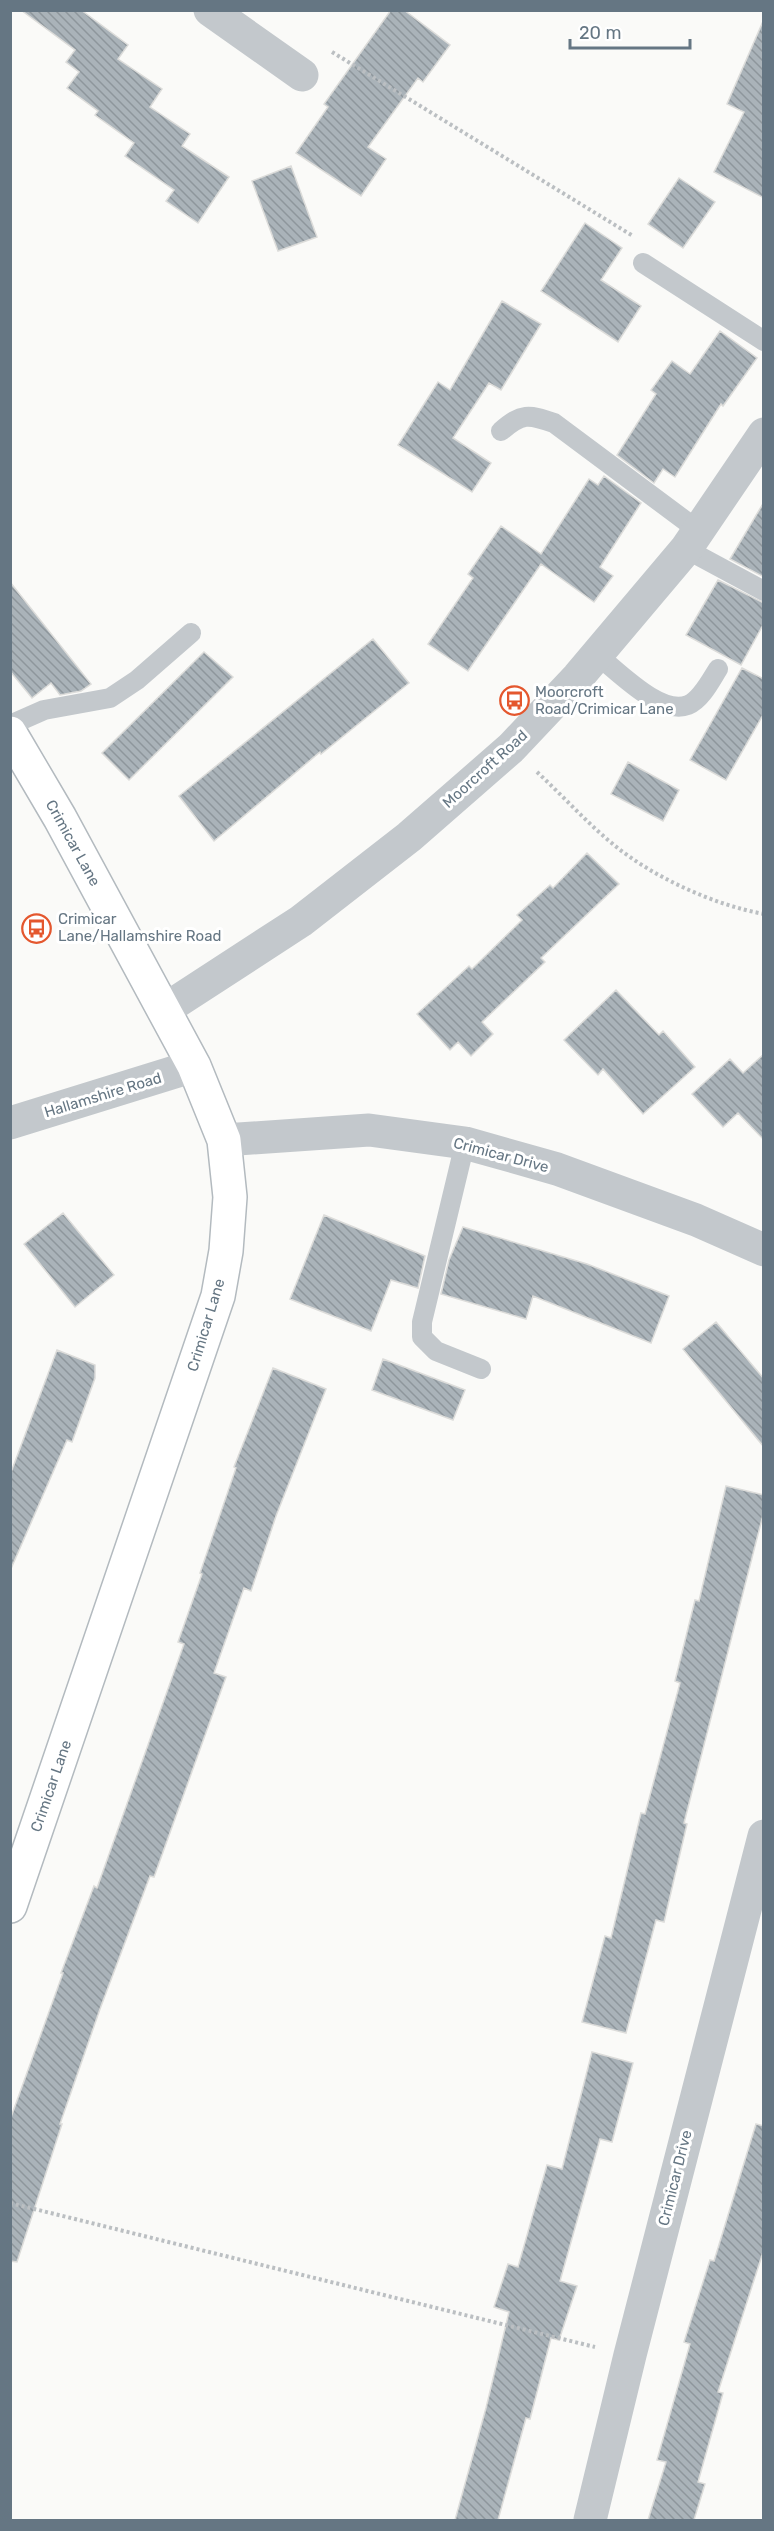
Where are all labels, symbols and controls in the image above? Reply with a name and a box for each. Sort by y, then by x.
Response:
scale bar [570,12,690,50]
text: 20 m [579,22,621,44]
place label: Moorcroft Road/Crimicar Lane [535,683,674,718]
bus stop icon: Moorcroft Road/Crimicar Lane [498,685,530,717]
street label: Moorcroft Road [439,726,531,812]
street label: Crimicar Lane [42,797,104,889]
place label: Crimicar Lane/Hallamshire Road [58,910,221,945]
bus stop icon: Crimicar Lane/Hallamshire Road [21,912,53,944]
street label: Hallamshire Road [42,1069,164,1121]
street label: Crimicar Drive [451,1134,551,1176]
street label: Crimicar Lane [183,1276,229,1374]
street label: Crimicar Lane [27,1738,75,1834]
street label: Crimicar Drive [654,2128,696,2228]

